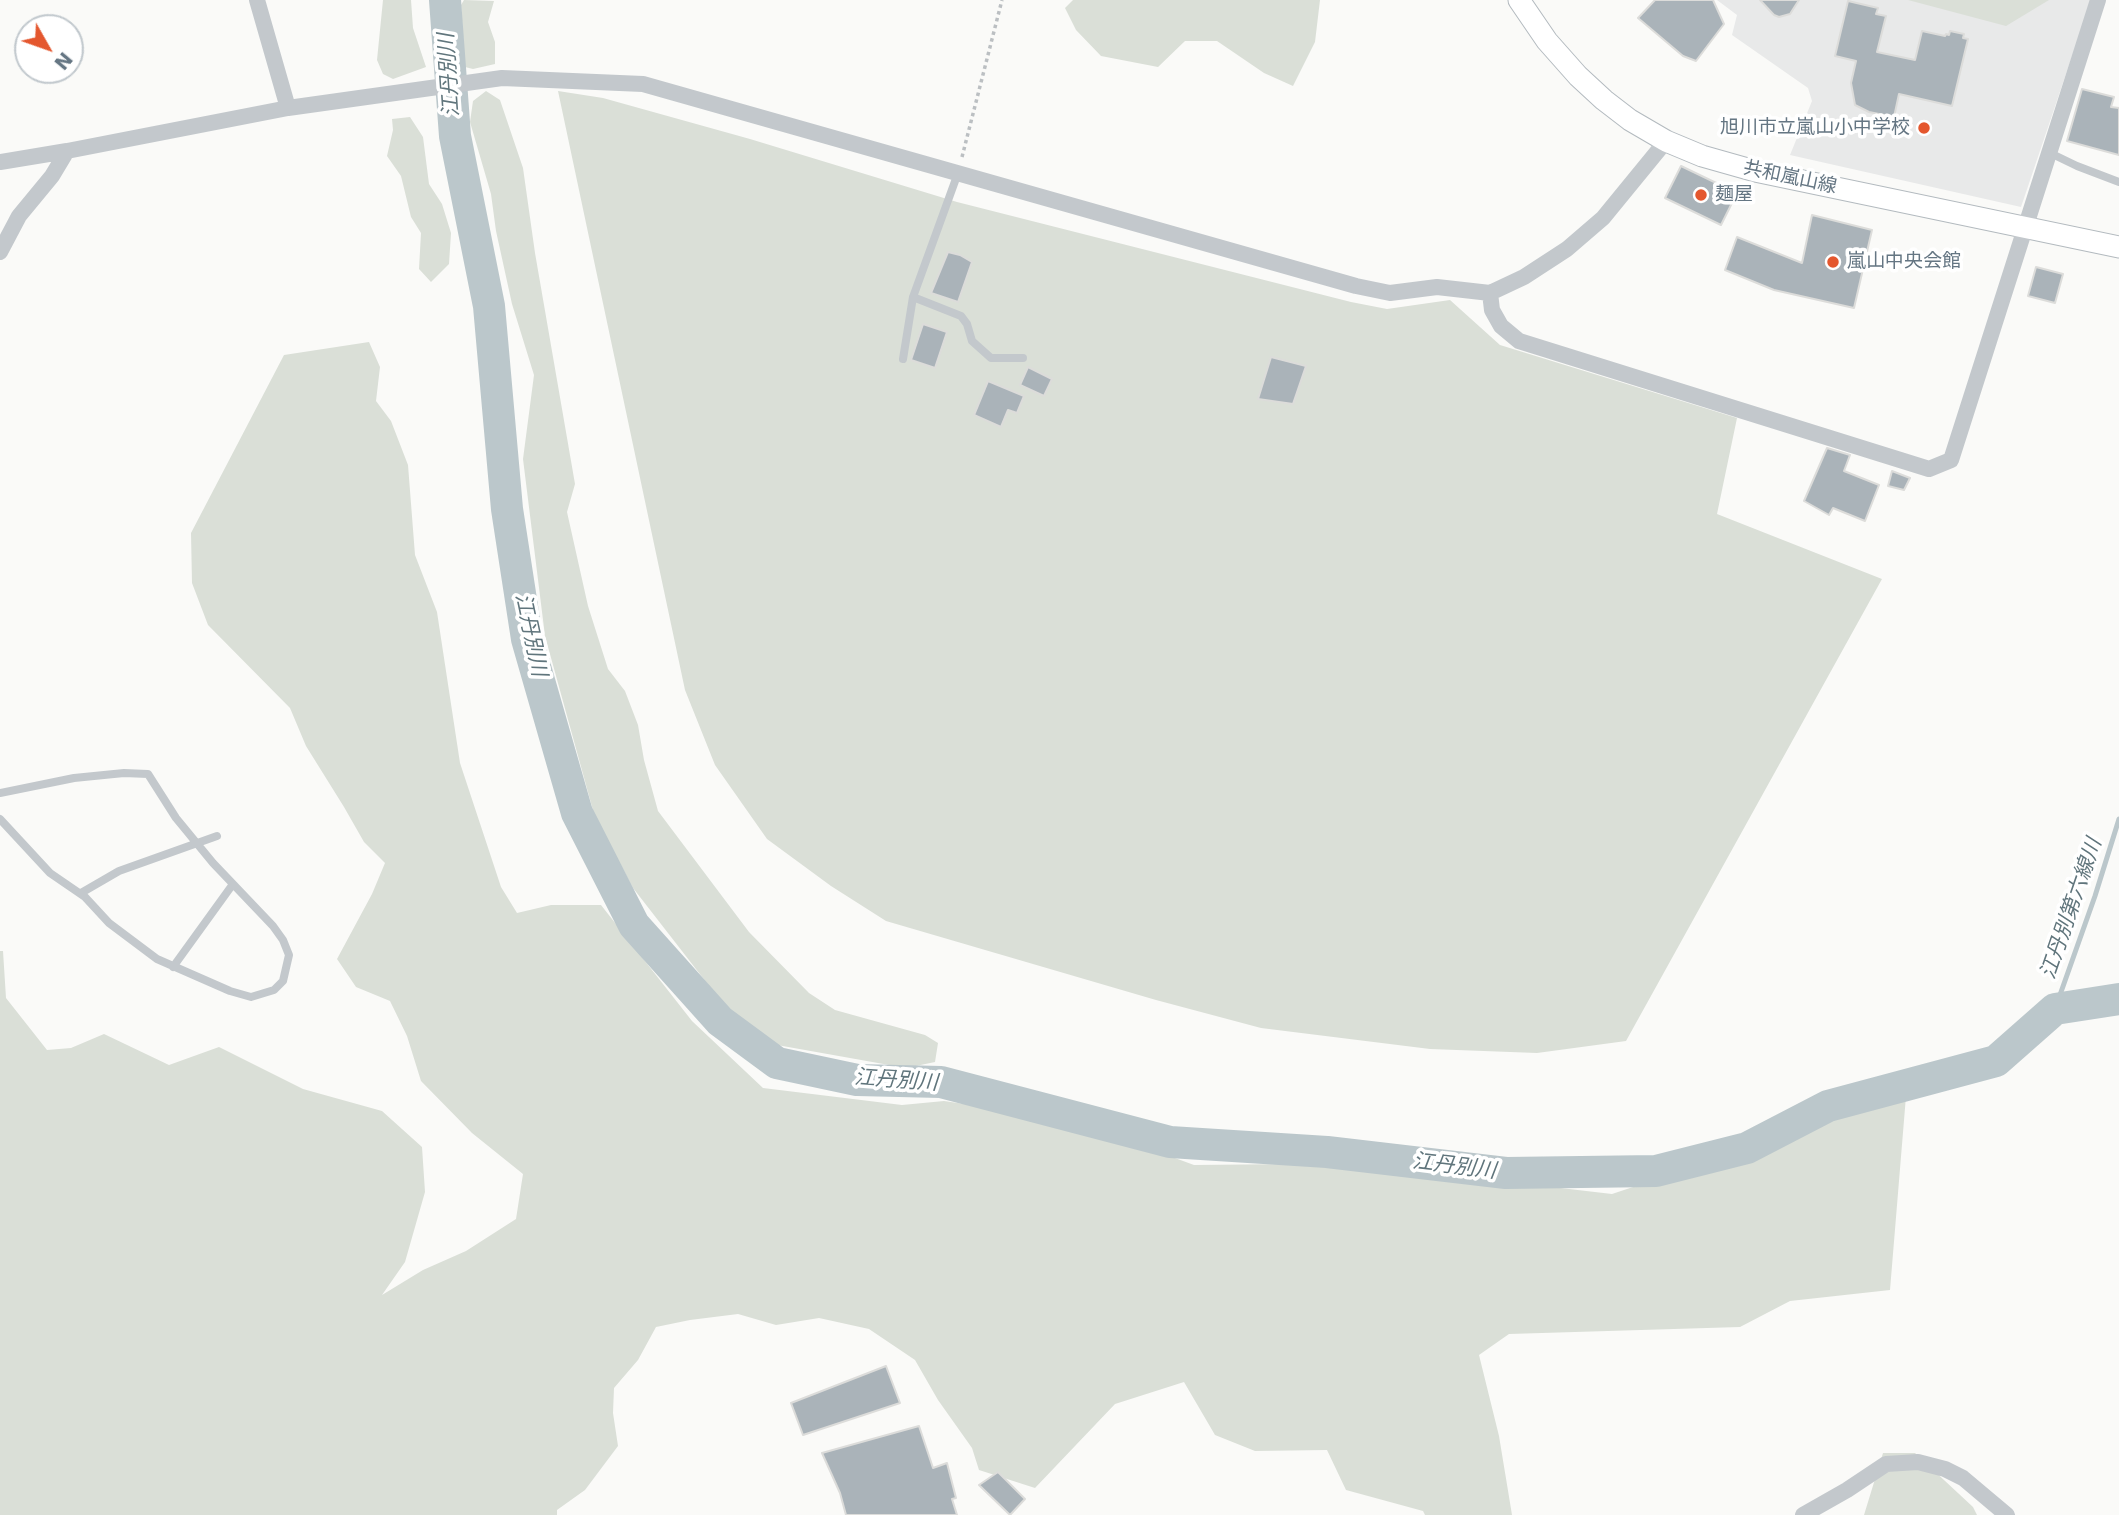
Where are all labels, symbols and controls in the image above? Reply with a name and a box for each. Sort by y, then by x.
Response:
north arrow [14,14,84,84]
water label: 江丹別川 [435,32,465,118]
text: N [50,48,77,74]
place label: 旭川市立嵐山小中学校 [1720,117,1910,139]
marker: 旭川市立嵐山小中学校 [1916,120,1932,136]
street label: 共和嵐山線 [1741,157,1839,199]
place label: 麺屋 [1715,184,1753,206]
marker: 麺屋 [1693,187,1709,203]
place label: 嵐山中央会館 [1847,251,1961,273]
marker: 嵐山中央会館 [1825,254,1841,270]
water label: 江丹別川 [509,591,551,679]
water label: 江丹別第六線川 [2036,835,2108,983]
water label: 江丹別川 [853,1066,939,1096]
water label: 江丹別川 [1411,1149,1497,1185]

